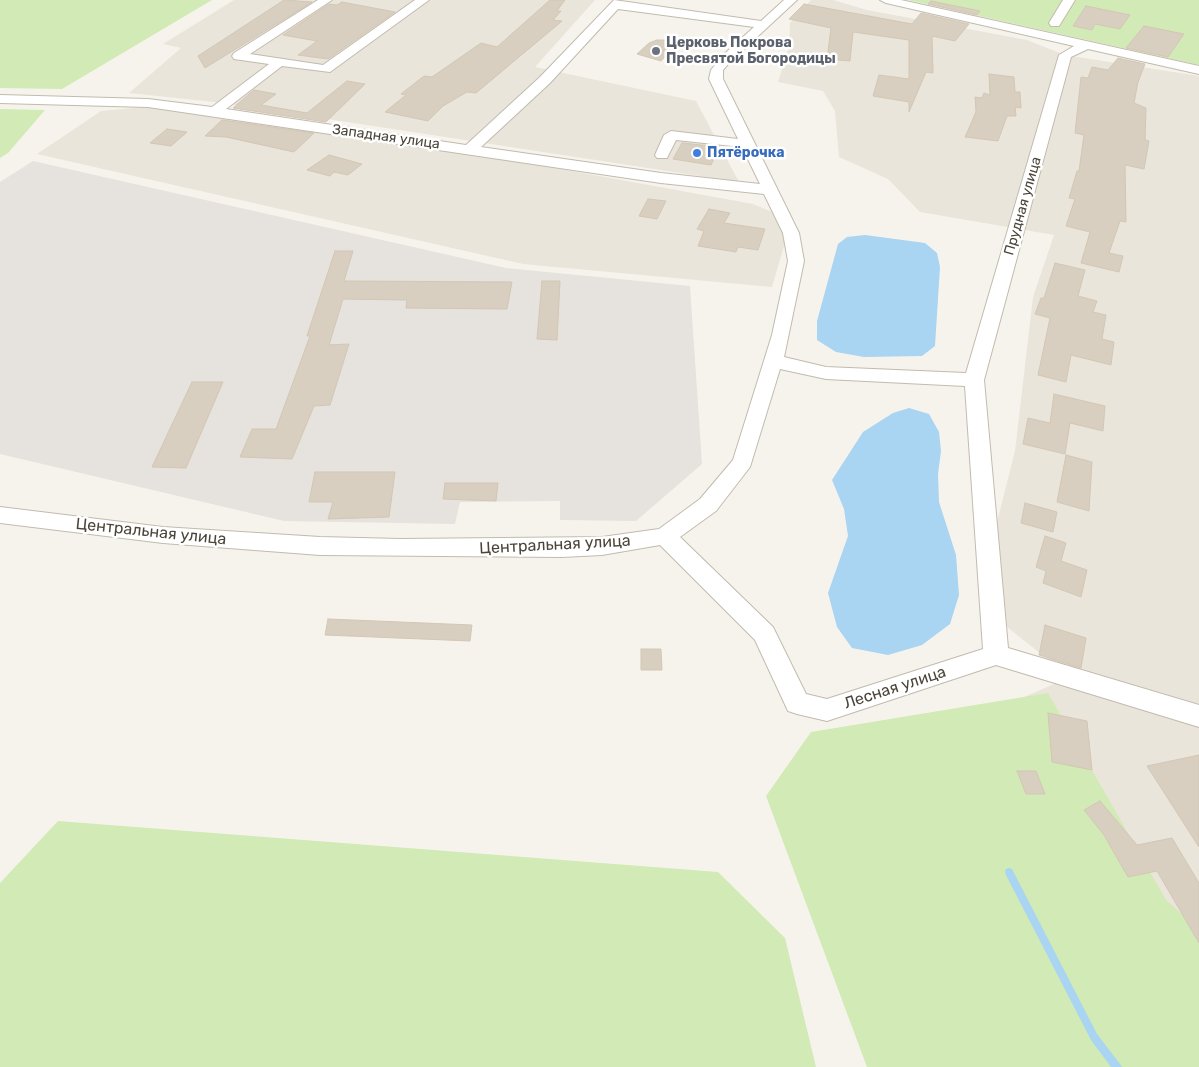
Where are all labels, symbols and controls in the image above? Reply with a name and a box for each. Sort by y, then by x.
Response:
place label: Церковь Покрова Пресвятой Богородицы [666,35,836,68]
marker: Церковь Покрова Пресвятой Богородицы [650,45,662,57]
street label: Западная улица [331,121,441,153]
place label: Пятёрочка [707,145,784,161]
marker: Пятёрочка [691,147,703,159]
street label: Прудная улица [1001,155,1045,257]
street label: Центральная улица [75,515,227,549]
street label: Центральная улица [479,531,631,559]
street label: Лесная улица [841,662,949,714]

